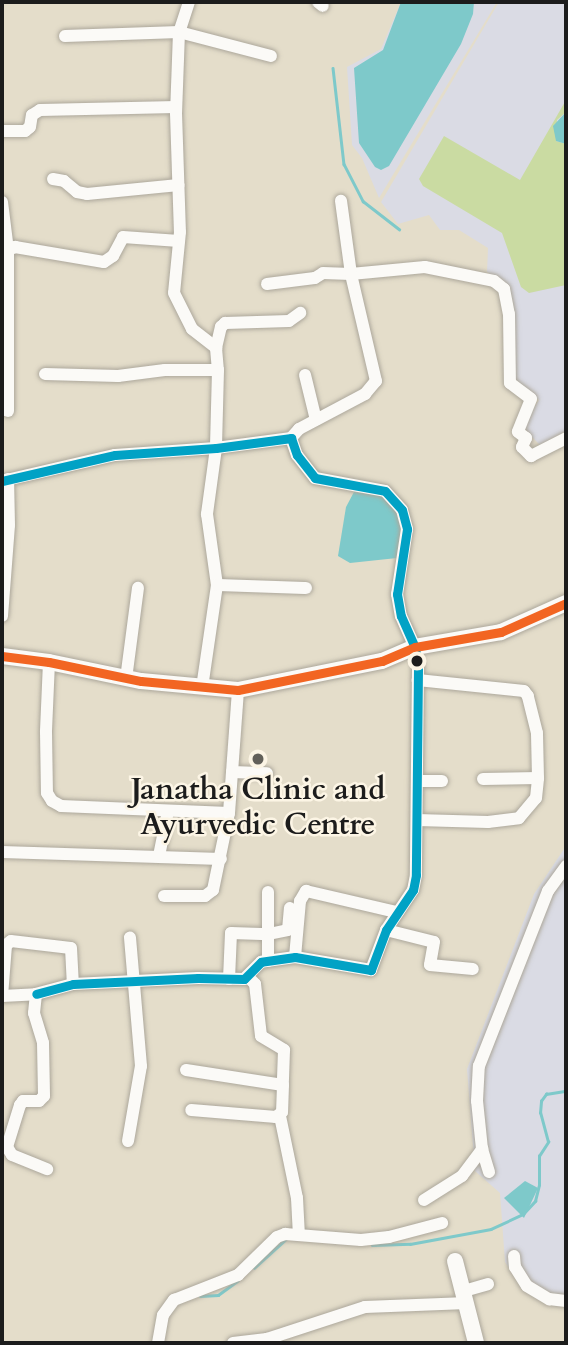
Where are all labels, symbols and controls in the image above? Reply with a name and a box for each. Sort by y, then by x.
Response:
unlabelled marker [410,654,424,668]
marker: Janatha Clinic and Ayurvedic Centre [248,749,268,769]
place label: Janatha Clinic and Ayurvedic Centre [131,772,385,842]

